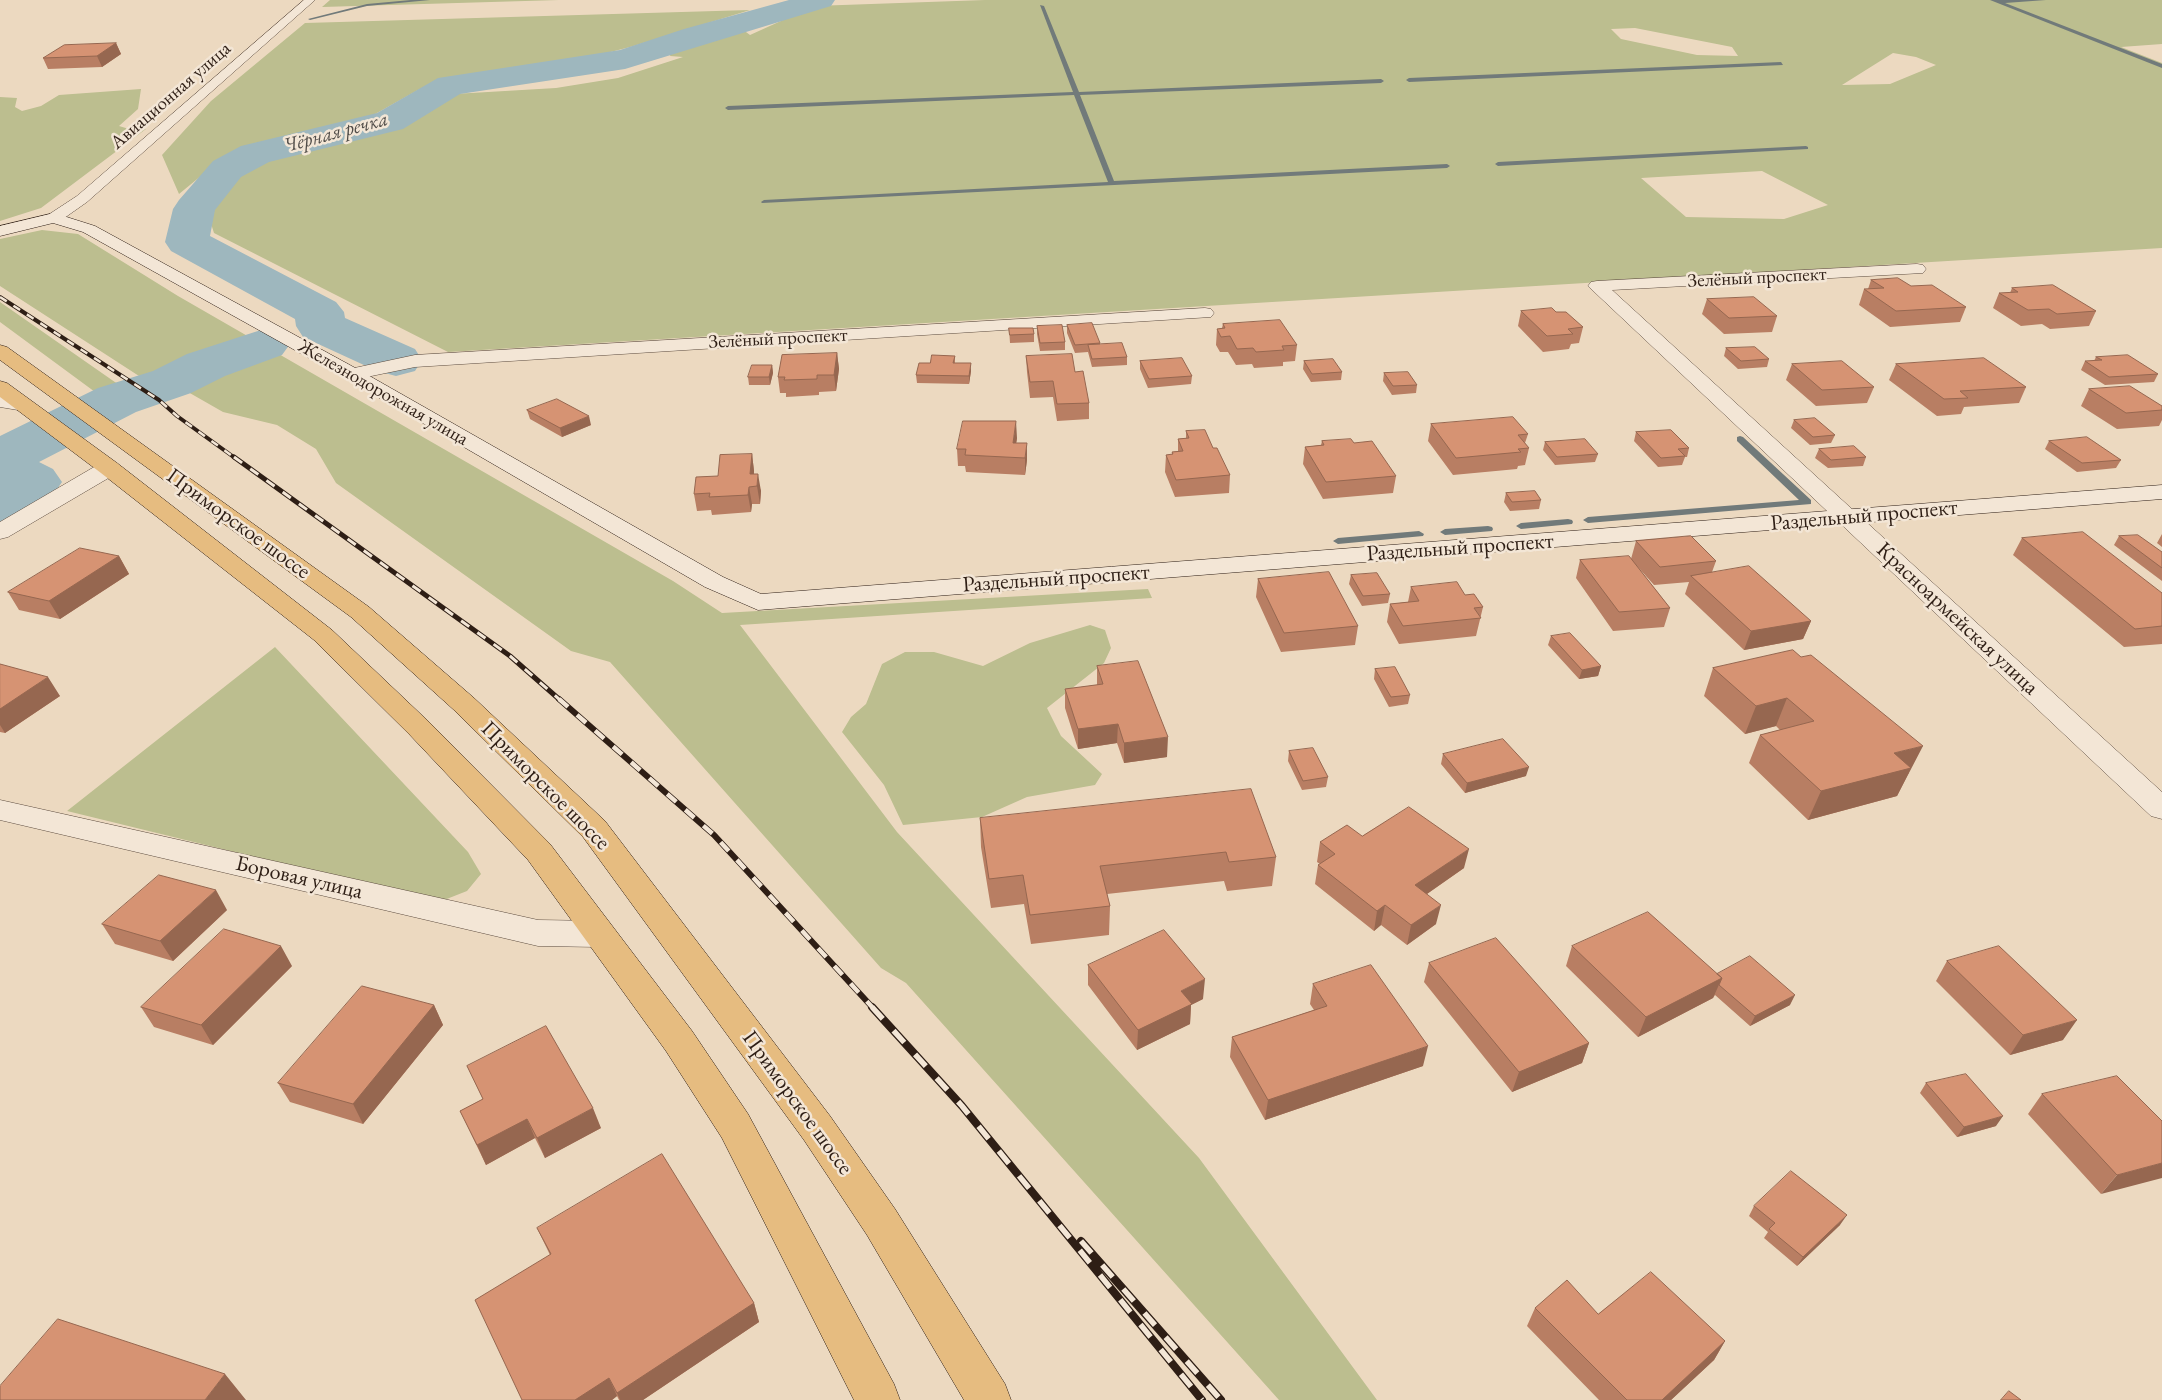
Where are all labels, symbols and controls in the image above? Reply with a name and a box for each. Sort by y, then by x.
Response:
street label: Авиационная улица [106,38,236,154]
water label: Чёрная речка [281,108,391,158]
street label: Зелёный проспект [1687,263,1827,293]
street label: Зелёный проспект [708,324,848,354]
street label: Железнодорожная улица [294,335,472,451]
street label: Приморское шоссе [161,463,315,585]
street label: Раздельный проспект [1769,495,1959,537]
street label: Раздельный проспект [1366,528,1554,568]
street label: Красноармейская улица [1870,537,2044,701]
street label: Раздельный проспект [962,559,1150,599]
street label: Приморское шоссе [475,716,615,856]
street label: Боровая улица [233,851,365,905]
street label: Приморское шоссе [736,1026,858,1180]

